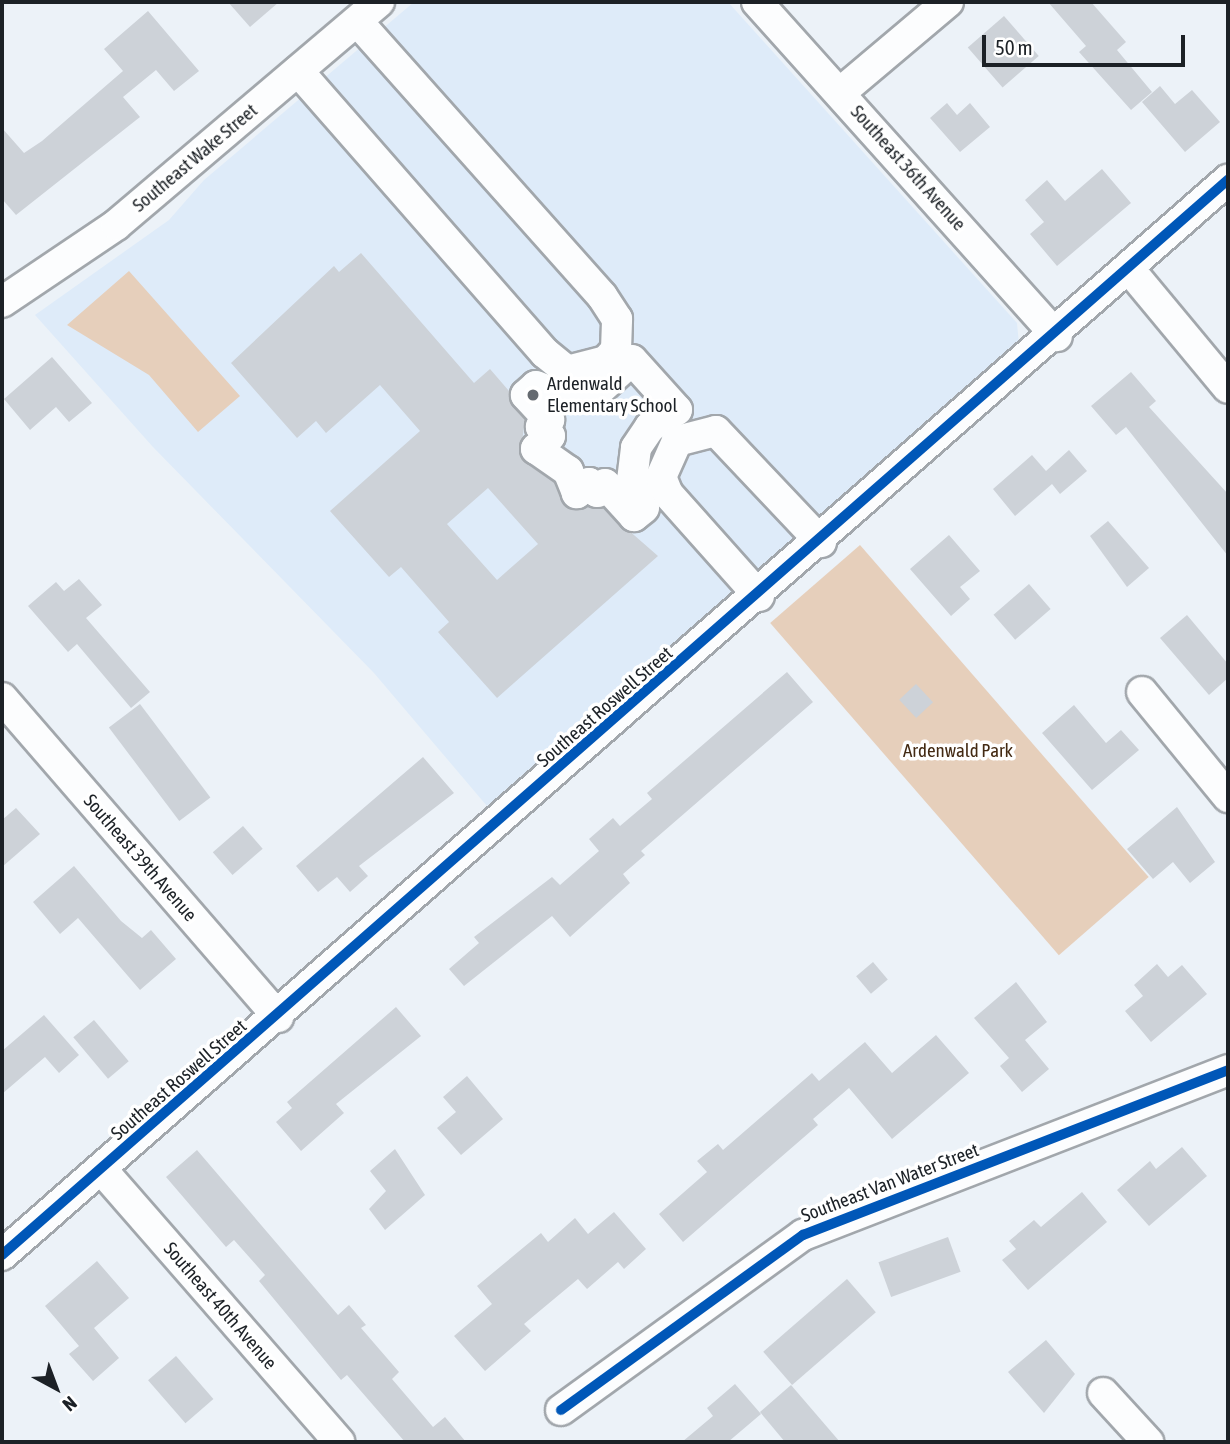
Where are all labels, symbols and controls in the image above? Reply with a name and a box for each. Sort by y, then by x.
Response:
scale bar [985,21,1188,65]
text: 50 m [995,35,1033,59]
street label: Southeast Wake Street [128,99,262,217]
street label: Southeast 36th Avenue [846,101,970,235]
place label: Ardenwald Elementary School [547,373,678,417]
marker: Ardenwald Elementary School [525,387,541,403]
street label: Southeast Roswell Street [533,642,677,772]
park label: Ardenwald Park [903,740,1013,762]
street label: Southeast 39th Avenue [79,790,201,926]
street label: Southeast Roswell Street [107,1015,251,1145]
street label: Southeast Van Water Street [798,1139,982,1227]
street label: Southeast 40th Avenue [159,1238,281,1374]
north arrow [21,1353,91,1423]
text: N [58,1392,81,1416]

